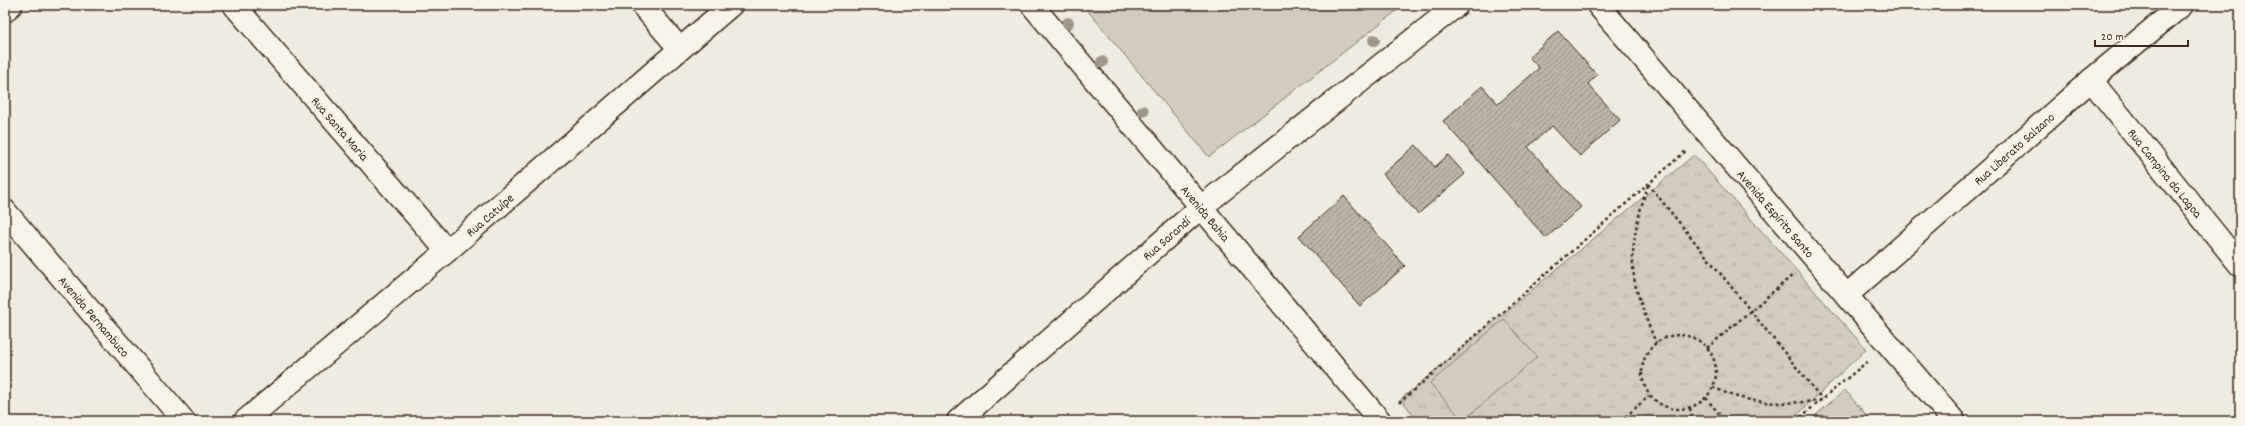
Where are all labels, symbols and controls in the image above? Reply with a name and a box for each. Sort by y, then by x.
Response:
scale bar [2095,22,2188,48]
text: 20 m [2101,29,2124,46]
street label: Rua Santa Maria [305,93,373,167]
street label: Rua Liberato Salzano [1970,109,2060,191]
street label: Rua Campina da Lagoa [2122,125,2206,224]
street label: Avenida Espírito Santo [1731,166,1818,263]
street label: Avenida Bahia [1175,182,1234,248]
street label: Rua Catuípe [463,190,519,242]
street label: Rua Sarandí [1139,212,1197,266]
street label: Avenida Pernambuco [52,273,133,363]

